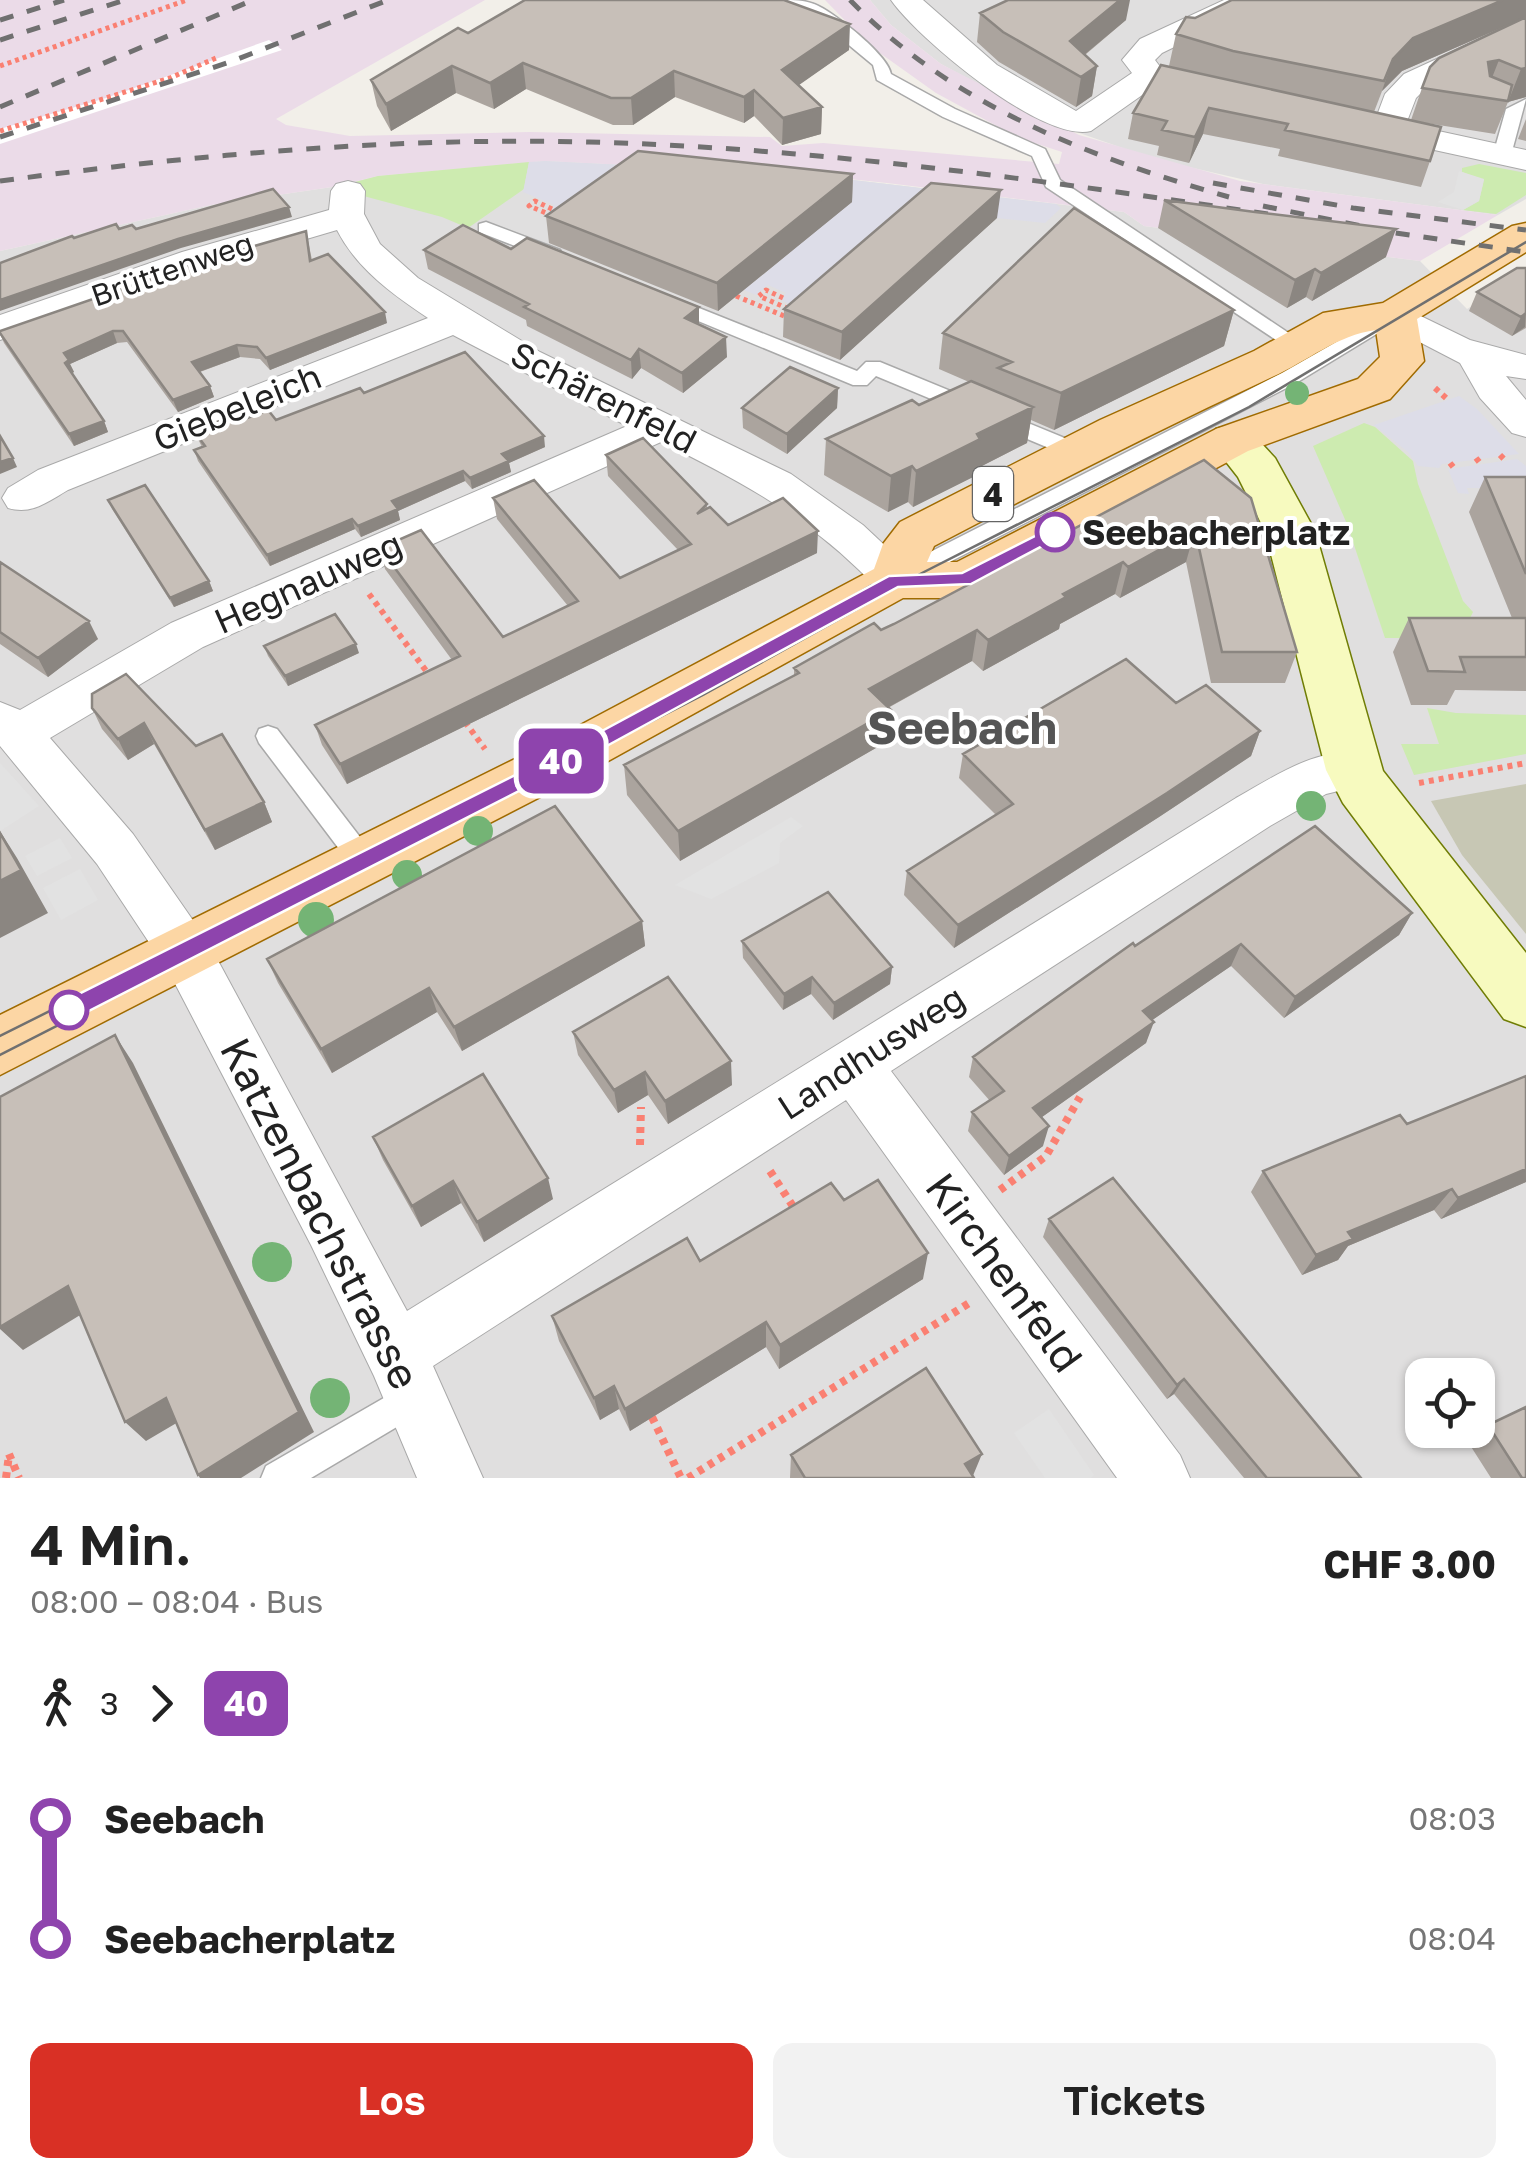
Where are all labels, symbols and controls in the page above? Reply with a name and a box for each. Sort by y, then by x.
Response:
street label: Brüttenweg [86,224,258,314]
street label: Schärenfeld [504,332,704,462]
street label: Giebeleich [147,354,327,460]
road number: 4 [973,467,1013,521]
place label: Seebacherplatz [1082,511,1350,553]
marker: Seebacherplatz [1036,513,1074,551]
street label: Hegnauweg [208,522,408,642]
district label: Seebach [867,700,1057,754]
line badge: 40 [516,728,606,794]
text: 40 [539,740,583,782]
street label: Landhusweg [770,976,972,1128]
unlabelled marker [50,991,88,1029]
street label: Katzenbachstrasse [211,1029,431,1397]
street label: Kirchenfeld [916,1163,1094,1381]
map controls [1405,1358,1495,1448]
button: locate [1405,1358,1495,1448]
text: 4 Min. [30,1511,192,1577]
text: CHF 3.00 [1323,1541,1496,1586]
text: 08:00 – 08:04 · Bus [30,1582,323,1620]
icon: walk [30,1676,85,1731]
icon: forward [134,1676,189,1731]
text: 40 [224,1682,268,1724]
text: 3 [100,1684,119,1722]
text: Seebach [104,1796,265,1841]
text: 08:03 [1408,1799,1496,1837]
text: Seebacherplatz [104,1916,395,1961]
text: 08:04 [1408,1919,1496,1957]
button: Los [30,2043,753,2158]
button: Tickets [773,2043,1496,2158]

